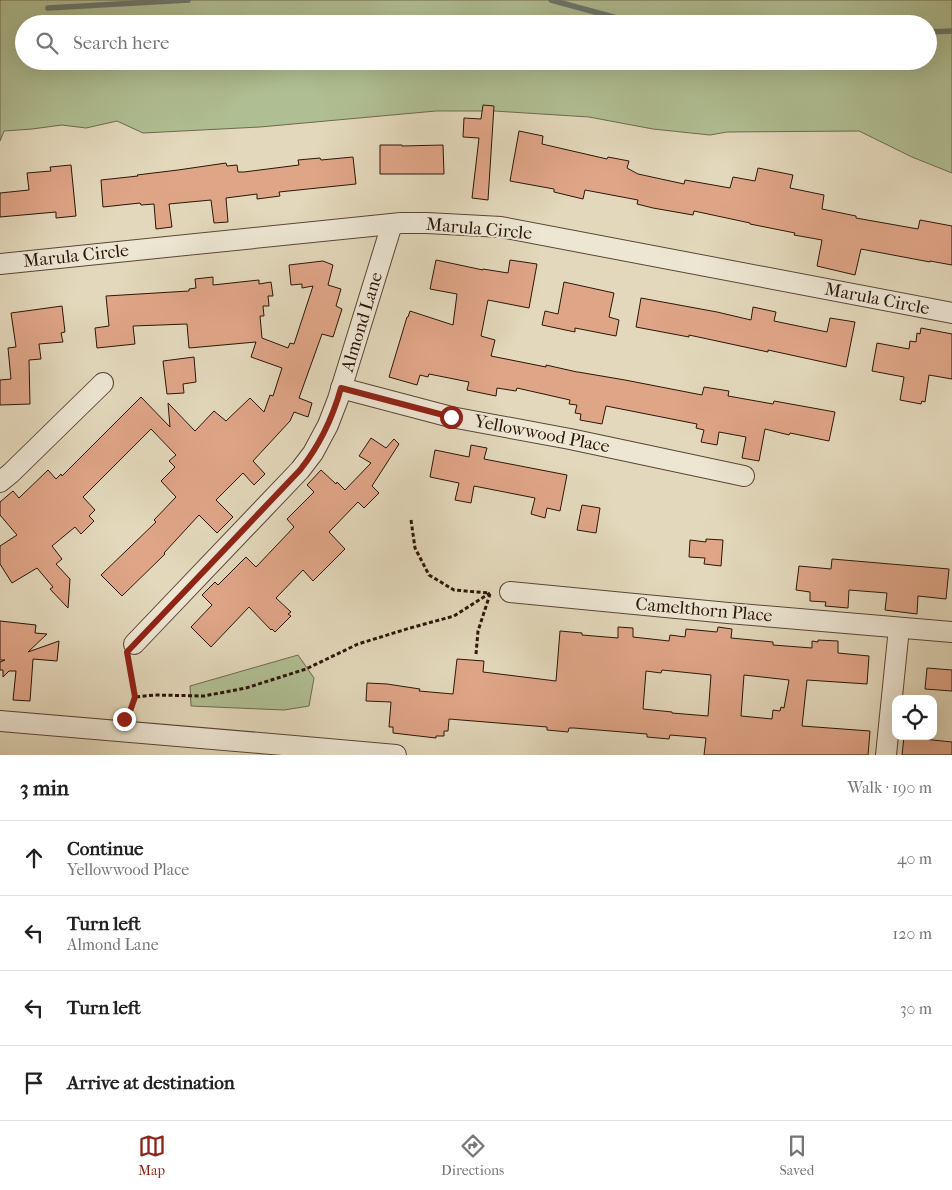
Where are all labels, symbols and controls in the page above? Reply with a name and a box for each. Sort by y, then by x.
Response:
search box [15,15,937,70]
icon: search [33,29,61,57]
text: Search here [73,32,169,54]
street label: Marula Circle [425,214,533,244]
street label: Marula Circle [22,240,130,272]
street label: Almond Lane [337,270,387,375]
street label: Marula Circle [823,279,931,319]
route start [440,406,463,429]
street label: Yellowwood Place [472,410,612,457]
street label: Camelthorn Place [635,594,773,626]
map controls [892,695,937,740]
button: locate [892,695,937,740]
route end [113,708,136,731]
text: 3 min [20,776,69,800]
text: Walk · 190 m [848,778,932,797]
text: Continue [67,838,143,860]
icon: ahead [20,844,48,872]
text: 40 m [897,849,932,868]
text: Yellowwood Place [67,860,189,879]
text: Turn left [67,913,141,935]
icon: left [20,919,48,947]
text: 120 m [893,924,932,943]
text: Almond Lane [67,935,159,954]
icon: left [20,994,48,1022]
text: Turn left [67,997,141,1019]
text: 30 m [900,999,932,1018]
icon: arrive [20,1069,48,1097]
text: Arrive at destination [67,1072,235,1094]
tab: Map [138,1132,166,1179]
tab: Directions [441,1132,504,1179]
tab: Saved [780,1132,814,1179]

